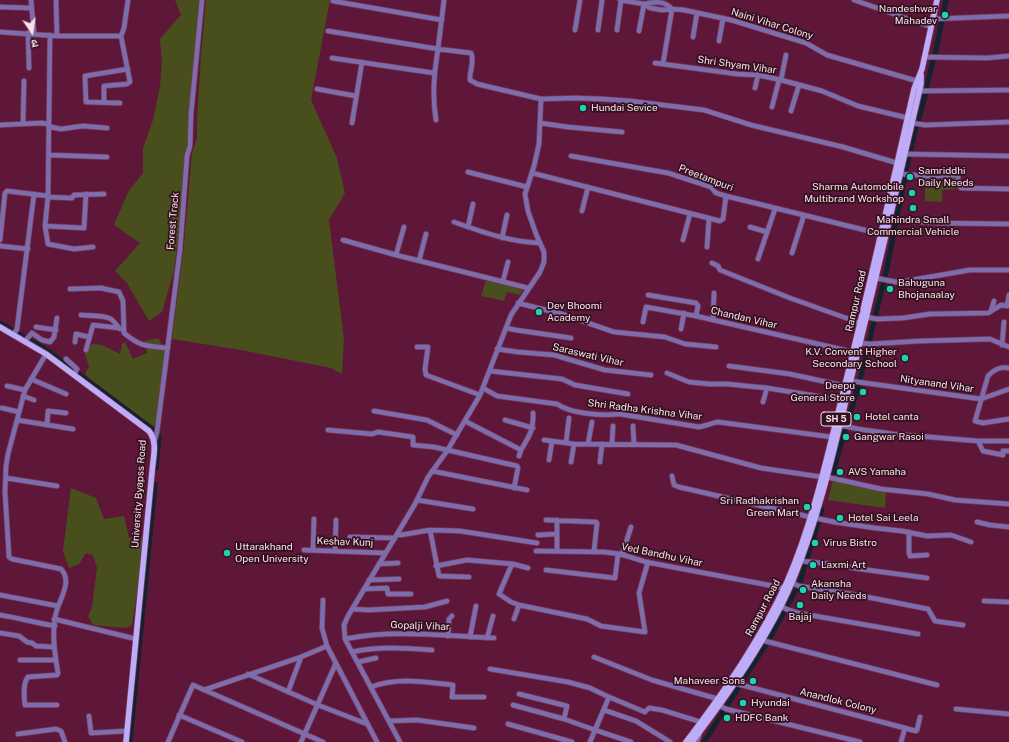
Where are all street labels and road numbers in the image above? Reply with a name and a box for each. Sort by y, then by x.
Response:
street label: Naini Vihar Colony [730,6,814,42]
street label: Shri Shyam Vihar [697,54,777,76]
street label: Preetampuri [677,162,735,194]
street label: Forest Track [164,192,182,250]
street label: Rampur Road [843,269,869,333]
street label: Chandan Vihar [709,304,779,332]
street label: Saraswati Vihar [551,341,625,369]
street label: Nityanand Vihar [899,373,975,395]
street label: Shri Radha Krishna Vihar [587,397,703,423]
road number: SH 5 [821,412,851,426]
street label: University Byapss Road [129,439,149,549]
street label: Keshav Kunj [317,535,373,549]
street label: Ved Bandhu Vihar [620,541,704,569]
street label: Rampur Road [743,578,783,638]
street label: Gopalji Vihar [390,619,450,633]
street label: Anandlok Colony [798,686,878,716]

